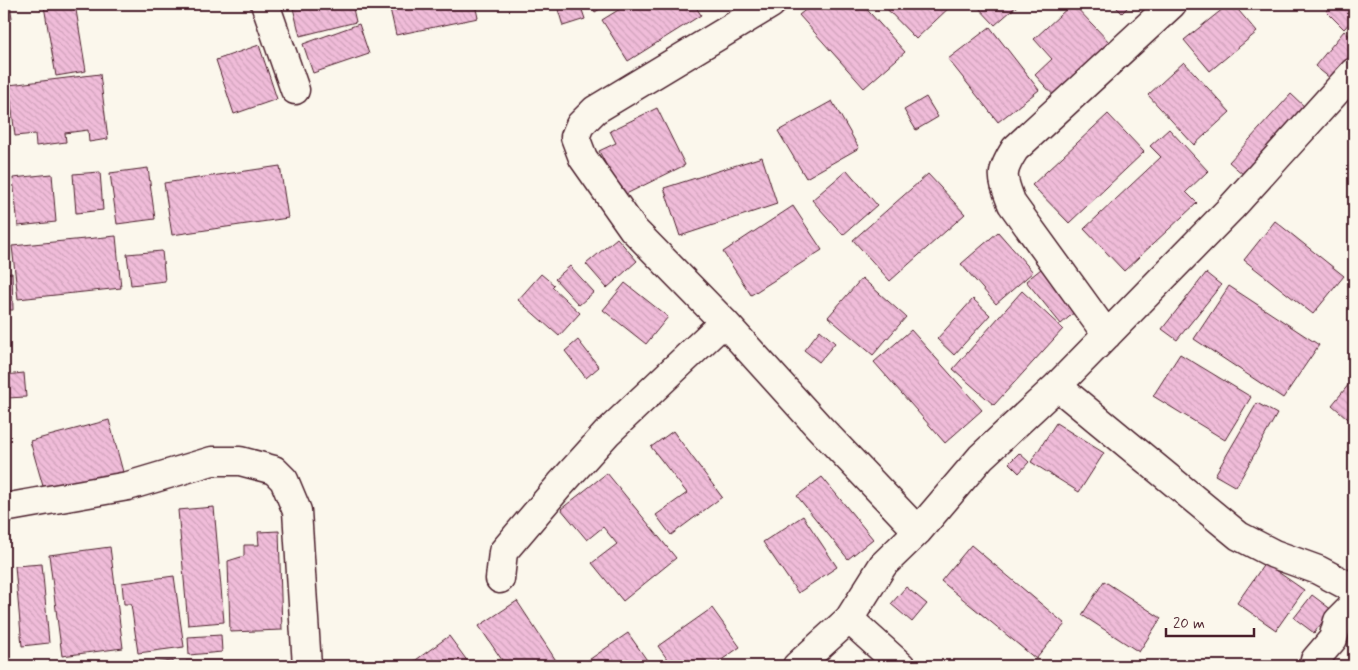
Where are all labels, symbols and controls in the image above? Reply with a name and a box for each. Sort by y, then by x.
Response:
scale bar [1166,605,1253,637]
text: 20 m [1173,614,1205,634]

